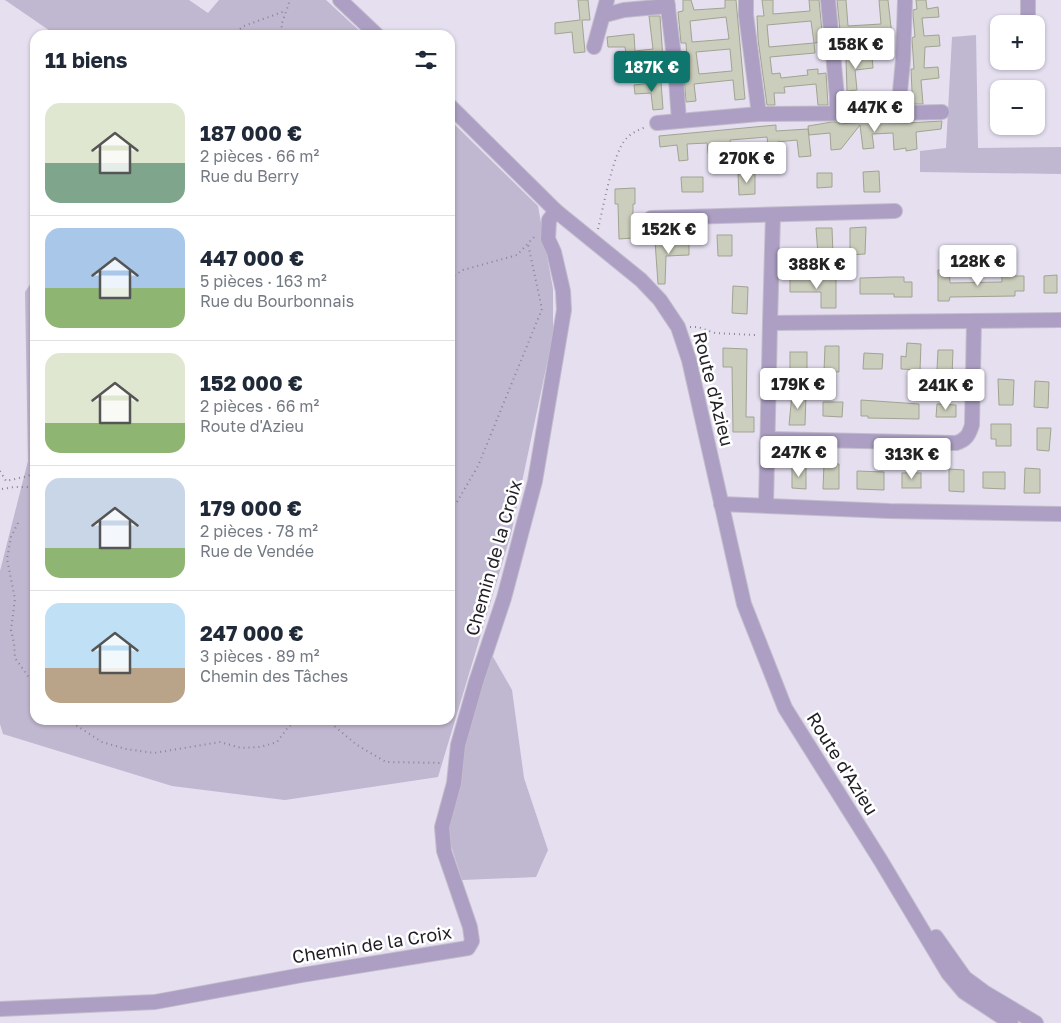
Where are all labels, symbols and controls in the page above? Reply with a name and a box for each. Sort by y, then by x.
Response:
map controls [990,15,1045,135]
button: + [990,15,1045,70]
pin: 158K € [815,28,897,70]
text: 158K € [828,34,884,54]
icon: filters [412,46,440,74]
text: 11 biens [45,47,127,73]
pin: 187K € [611,51,693,93]
text: 187K € [625,57,679,77]
button: − [990,80,1045,135]
pin: 447K € [834,90,916,133]
text: 447K € [847,97,903,117]
text: 187 000 € [200,120,302,146]
icon: home [85,123,145,183]
pin: 270K € [706,142,788,184]
text: 2 pièces · 66 m² [200,146,319,166]
text: 270K € [719,148,775,168]
text: Rue du Berry [200,166,299,186]
pin: 152K € [628,212,710,255]
text: 152K € [642,219,696,239]
pin: 128K € [937,244,1019,287]
text: 447 000 € [200,245,304,271]
icon: home [85,248,145,308]
pin: 388K € [776,248,858,290]
text: 128K € [950,251,1006,271]
text: 388K € [788,254,846,274]
text: 5 pièces · 163 m² [200,271,327,291]
text: Rue du Bourbonnais [200,291,354,311]
street label: Route d'Azieu [689,329,739,448]
pin: 179K € [757,368,839,410]
pin: 241K € [905,368,987,411]
text: 152 000 € [200,370,303,396]
icon: home [85,373,145,433]
text: 179K € [771,374,825,394]
text: 241K € [919,375,973,395]
text: 2 pièces · 66 m² [200,396,319,416]
text: Route d'Azieu [200,416,304,436]
pin: 247K € [758,436,840,478]
pin: 313K € [871,438,953,480]
text: 247K € [771,442,827,462]
text: 313K € [885,444,939,464]
street label: Chemin de la Croix [460,477,526,638]
text: 179 000 € [200,495,302,521]
icon: home [85,498,145,558]
text: 2 pièces · 78 m² [200,521,318,541]
text: Rue de Vendée [200,541,314,561]
text: 247 000 € [200,620,304,646]
icon: home [85,623,145,683]
text: 3 pièces · 89 m² [200,646,319,666]
text: Chemin des Tâches [200,666,348,686]
street label: Route d'Azieu [803,708,883,819]
street label: Chemin de la Croix [291,921,453,967]

